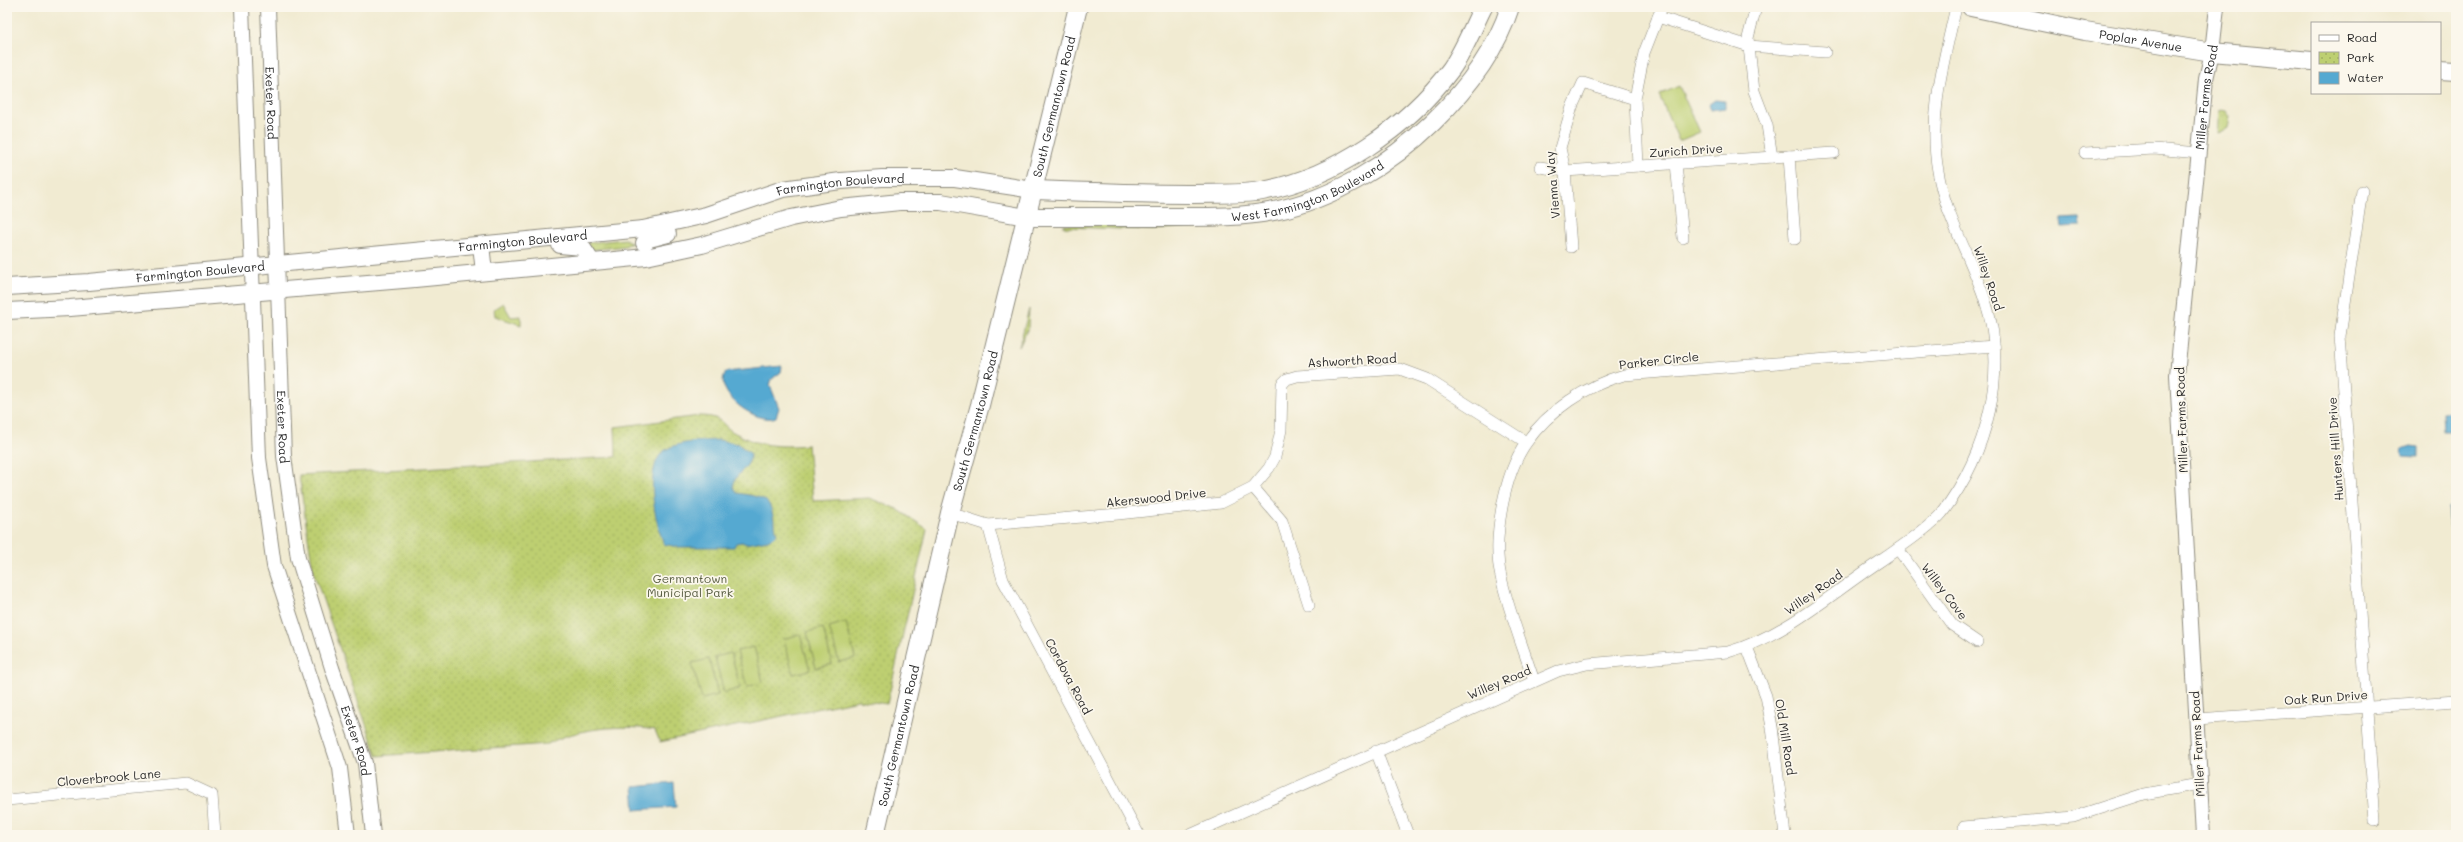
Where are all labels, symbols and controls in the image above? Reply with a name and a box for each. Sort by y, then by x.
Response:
legend [2311,22,2441,94]
street label: Poplar Avenue [2098,25,2183,55]
text: Road [2347,29,2377,45]
street label: South Germantown Road [1028,34,1079,179]
street label: Miller Farms Road [2191,44,2221,151]
text: Park [2347,49,2374,65]
street label: Exeter Road [262,66,281,140]
text: Water [2347,69,2384,85]
street label: Zurich Drive [1649,139,1723,161]
street label: Vienna Way [1541,151,1563,219]
street label: West Farmington Boulevard [1230,157,1387,224]
street label: Farmington Boulevard [774,170,905,199]
street label: Farmington Boulevard [458,226,588,255]
street label: Willey Road [1970,243,2008,313]
street label: Farmington Boulevard [135,257,266,285]
street label: Parker Circle [1618,348,1700,372]
street label: South Germantown Road [948,349,1001,493]
street label: Ashworth Road [1307,350,1397,370]
street label: Miller Farms Road [2171,366,2191,473]
street label: Exeter Road [274,390,293,465]
street label: Hunters Hill Drive [2323,397,2347,501]
street label: Akerswood Drive [1105,484,1207,510]
street label: Willey Cove [1918,559,1972,623]
street label: Willey Road [1781,566,1846,618]
park label: Germantown Municipal Park [647,570,733,600]
street label: Cordova Road [1042,635,1096,717]
street label: Willey Road [1465,661,1534,703]
street label: South Germantown Road [874,663,922,808]
street label: Oak Run Drive [2284,686,2368,708]
street label: Miller Farms Road [2186,690,2208,797]
street label: Old Mill Road [1772,698,1800,777]
street label: Exeter Road [338,703,374,777]
street label: Cloverbrook Lane [56,764,162,790]

